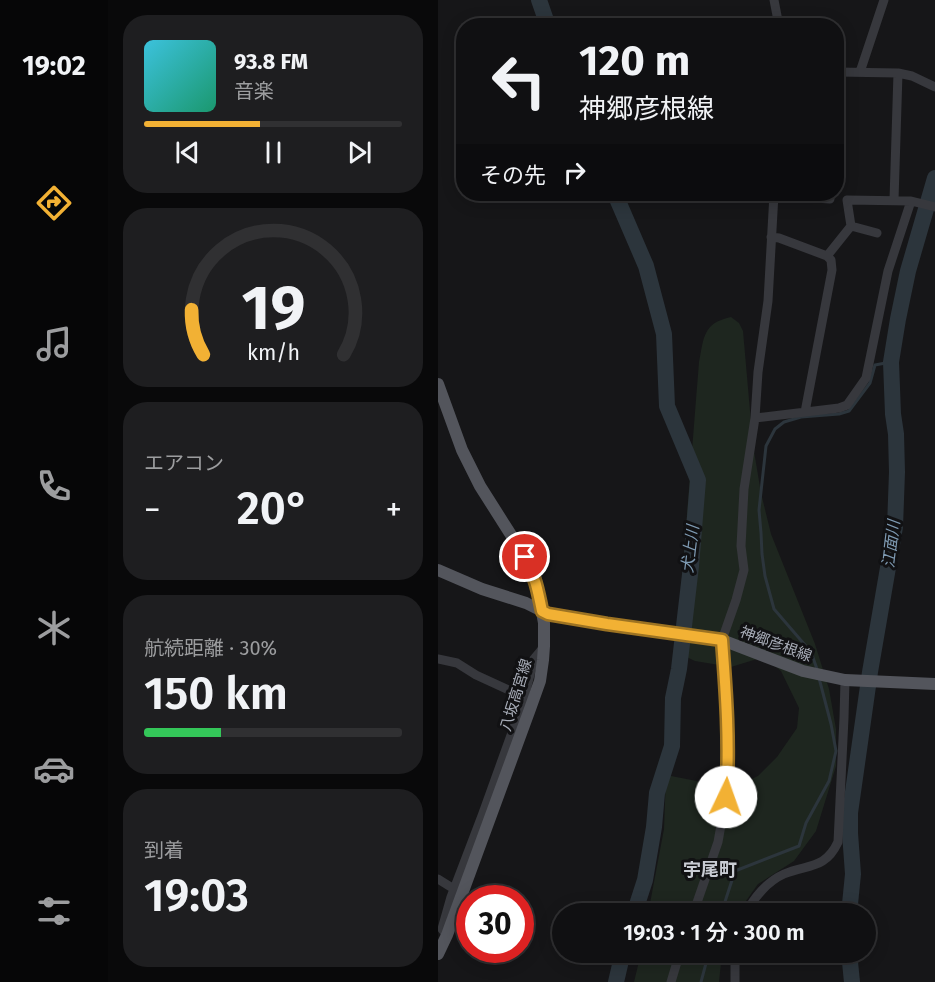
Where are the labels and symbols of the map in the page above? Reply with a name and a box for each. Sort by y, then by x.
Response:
water label: 江面川 [879,517,904,569]
water label: 犬上川 [678,522,703,574]
pin [499,531,550,582]
street label: 神郷彦根線 [738,623,814,665]
street label: 八坂高宮線 [496,656,536,734]
position arrow [694,765,758,829]
district label: 宇尾町 [683,859,737,881]
speed limit sign: 30 [456,885,534,963]

